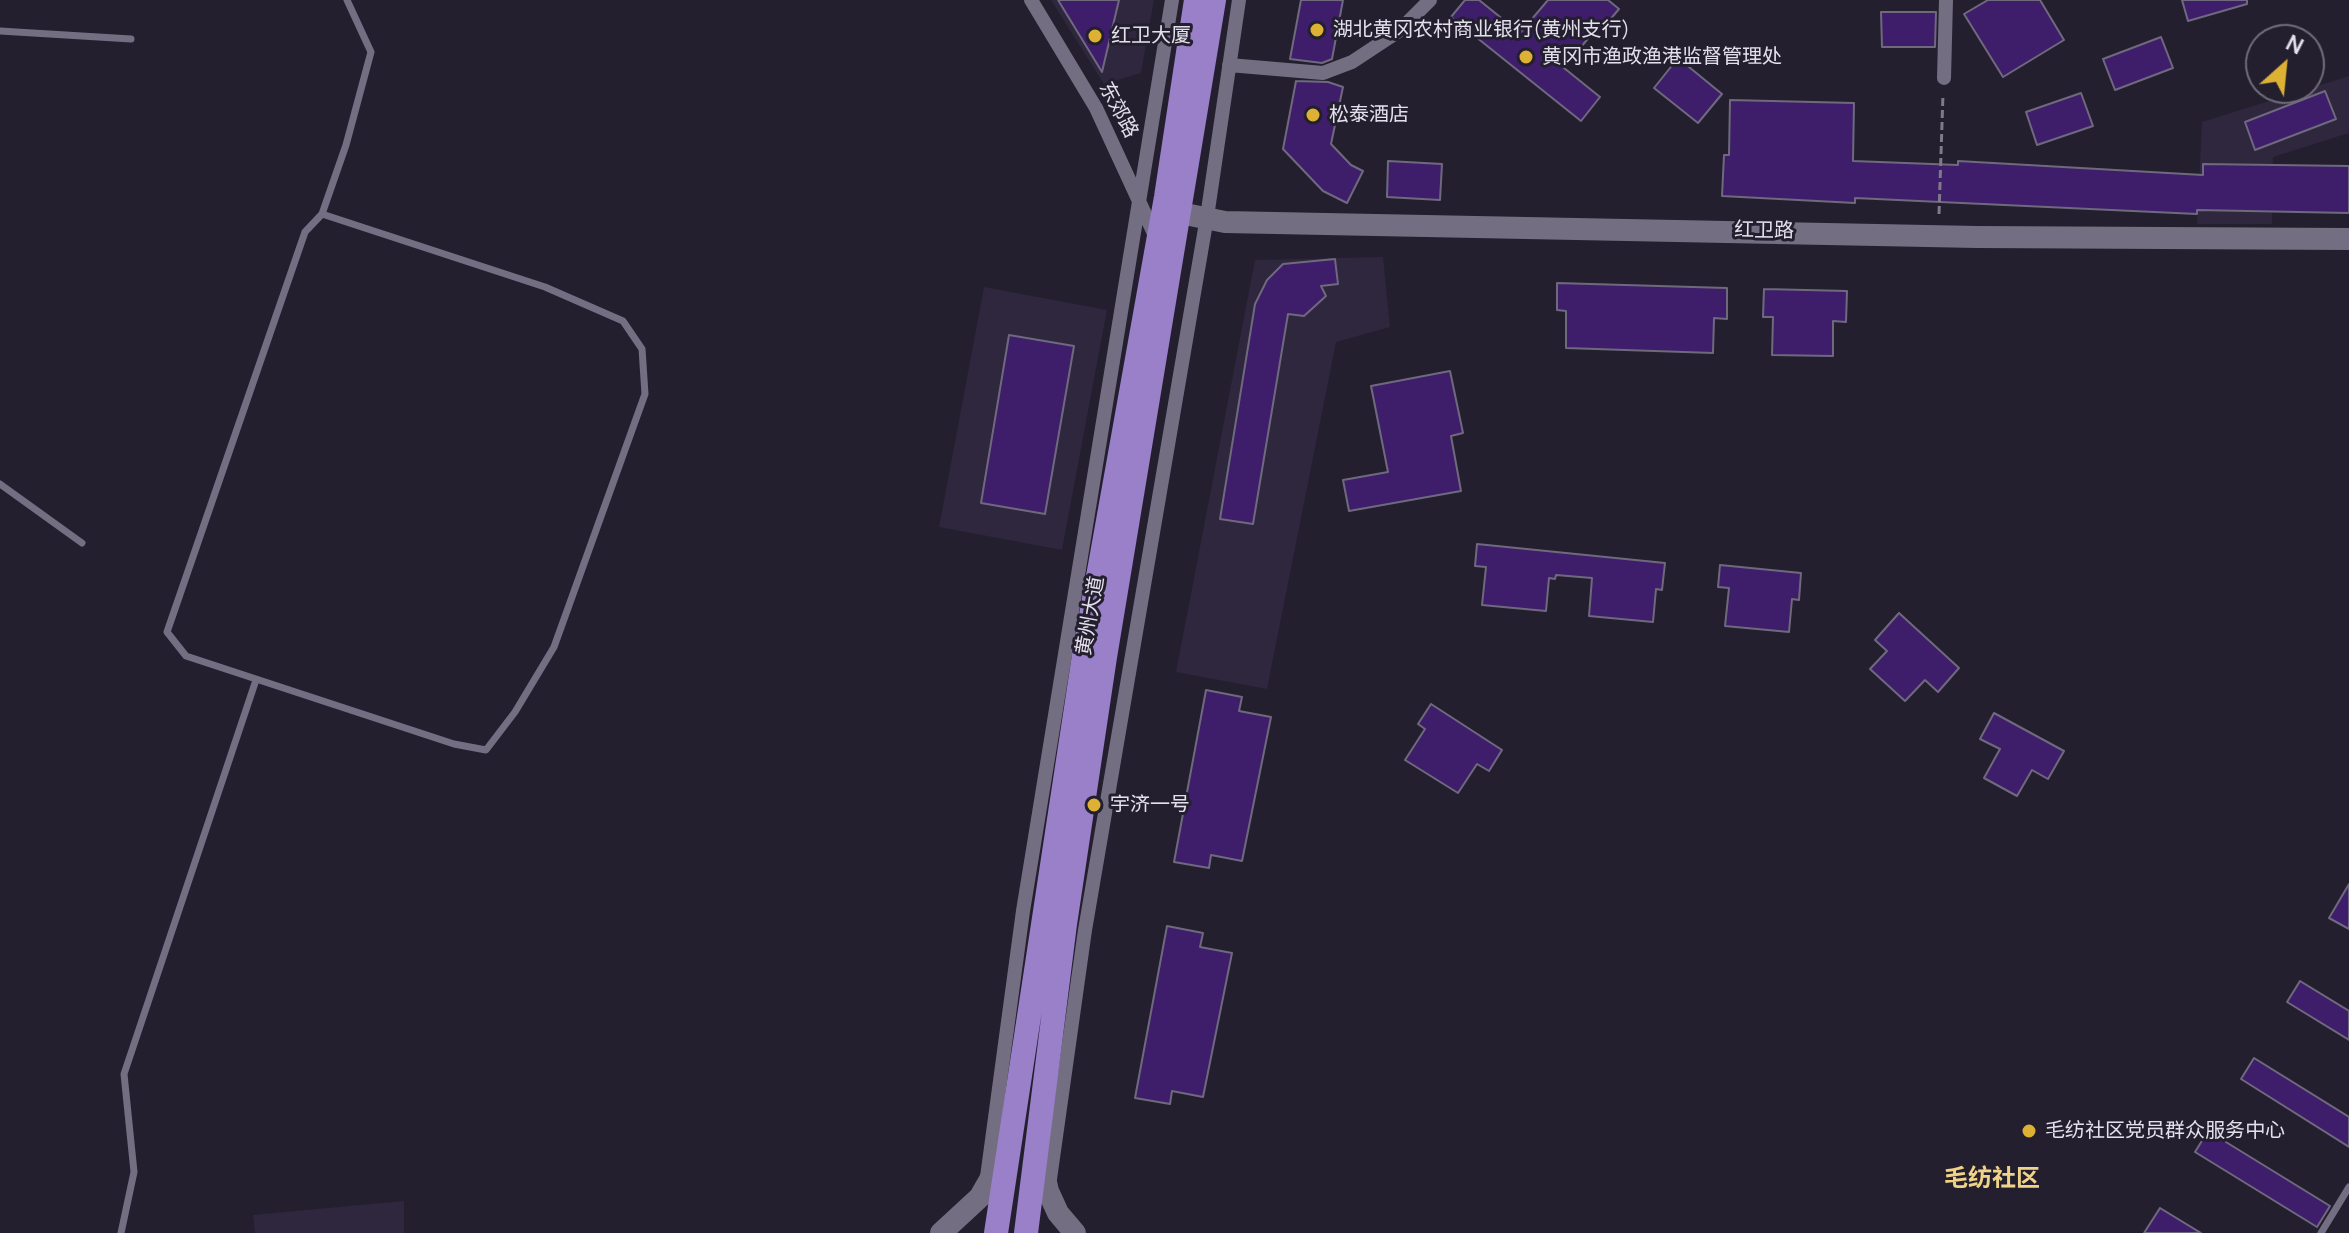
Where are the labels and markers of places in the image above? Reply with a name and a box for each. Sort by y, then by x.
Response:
place label: 湖北黄冈农村商业银行(黄州支行) [1333,18,1630,42]
marker: 湖北黄冈农村商业银行(黄州支行) [1308,21,1326,39]
place label: 红卫大厦 [1111,24,1191,48]
marker: 红卫大厦 [1086,27,1104,45]
place label: 黄冈市渔政渔港监督管理处 [1542,45,1782,69]
marker: 黄冈市渔政渔港监督管理处 [1517,48,1535,66]
place label: 松泰酒店 [1329,103,1409,127]
marker: 松泰酒店 [1304,106,1322,124]
place label: 宇济一号 [1110,793,1190,817]
marker: 宇济一号 [1085,796,1103,814]
place label: 毛纺社区党员群众服务中心 [2045,1119,2285,1143]
marker: 毛纺社区党员群众服务中心 [2020,1122,2038,1140]

